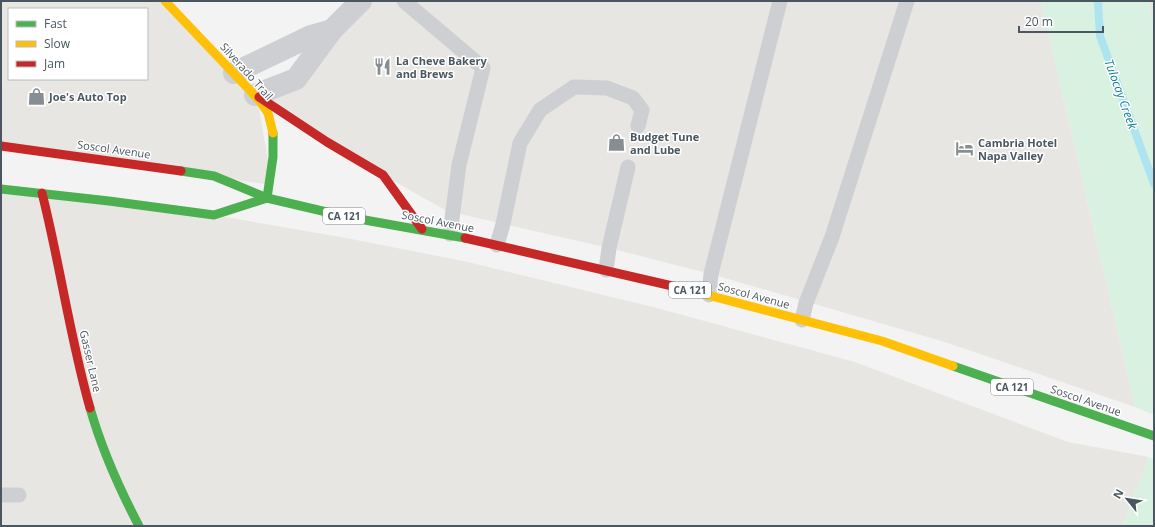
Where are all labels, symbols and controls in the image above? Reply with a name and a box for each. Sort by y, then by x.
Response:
legend [8,8,148,80]
scale bar [1019,8,1103,34]
text: 20 m [1025,13,1053,30]
text: Fast [44,15,67,32]
text: Slow [44,35,71,52]
street label: Silverado Trail [217,39,277,103]
place label: La Cheve Bakery and Brews [396,53,487,81]
text: Jam [43,55,65,72]
restaurant icon: La Cheve Bakery and Brews [373,56,393,76]
water label: Tulocay Creek [1100,57,1142,132]
shop icon: Joe's Auto Top [26,86,46,106]
place label: Joe's Auto Top [48,89,127,104]
place label: Budget Tune and Lube [630,129,700,157]
shop icon: Budget Tune and Lube [607,132,627,152]
place label: Cambria Hotel Napa Valley [978,135,1057,163]
street label: Soscol Avenue [76,136,152,162]
hotel icon: Cambria Hotel Napa Valley [955,138,975,158]
street label: Soscol Avenue [400,207,476,235]
road number: CA 121 [323,208,365,224]
street label: Soscol Avenue [716,278,792,312]
road number: CA 121 [669,282,711,298]
street label: Gasser Lane [77,329,105,393]
road number: CA 121 [991,379,1033,395]
street label: Soscol Avenue [1049,381,1123,419]
north arrow [1107,479,1147,519]
text: N [1109,486,1127,501]

